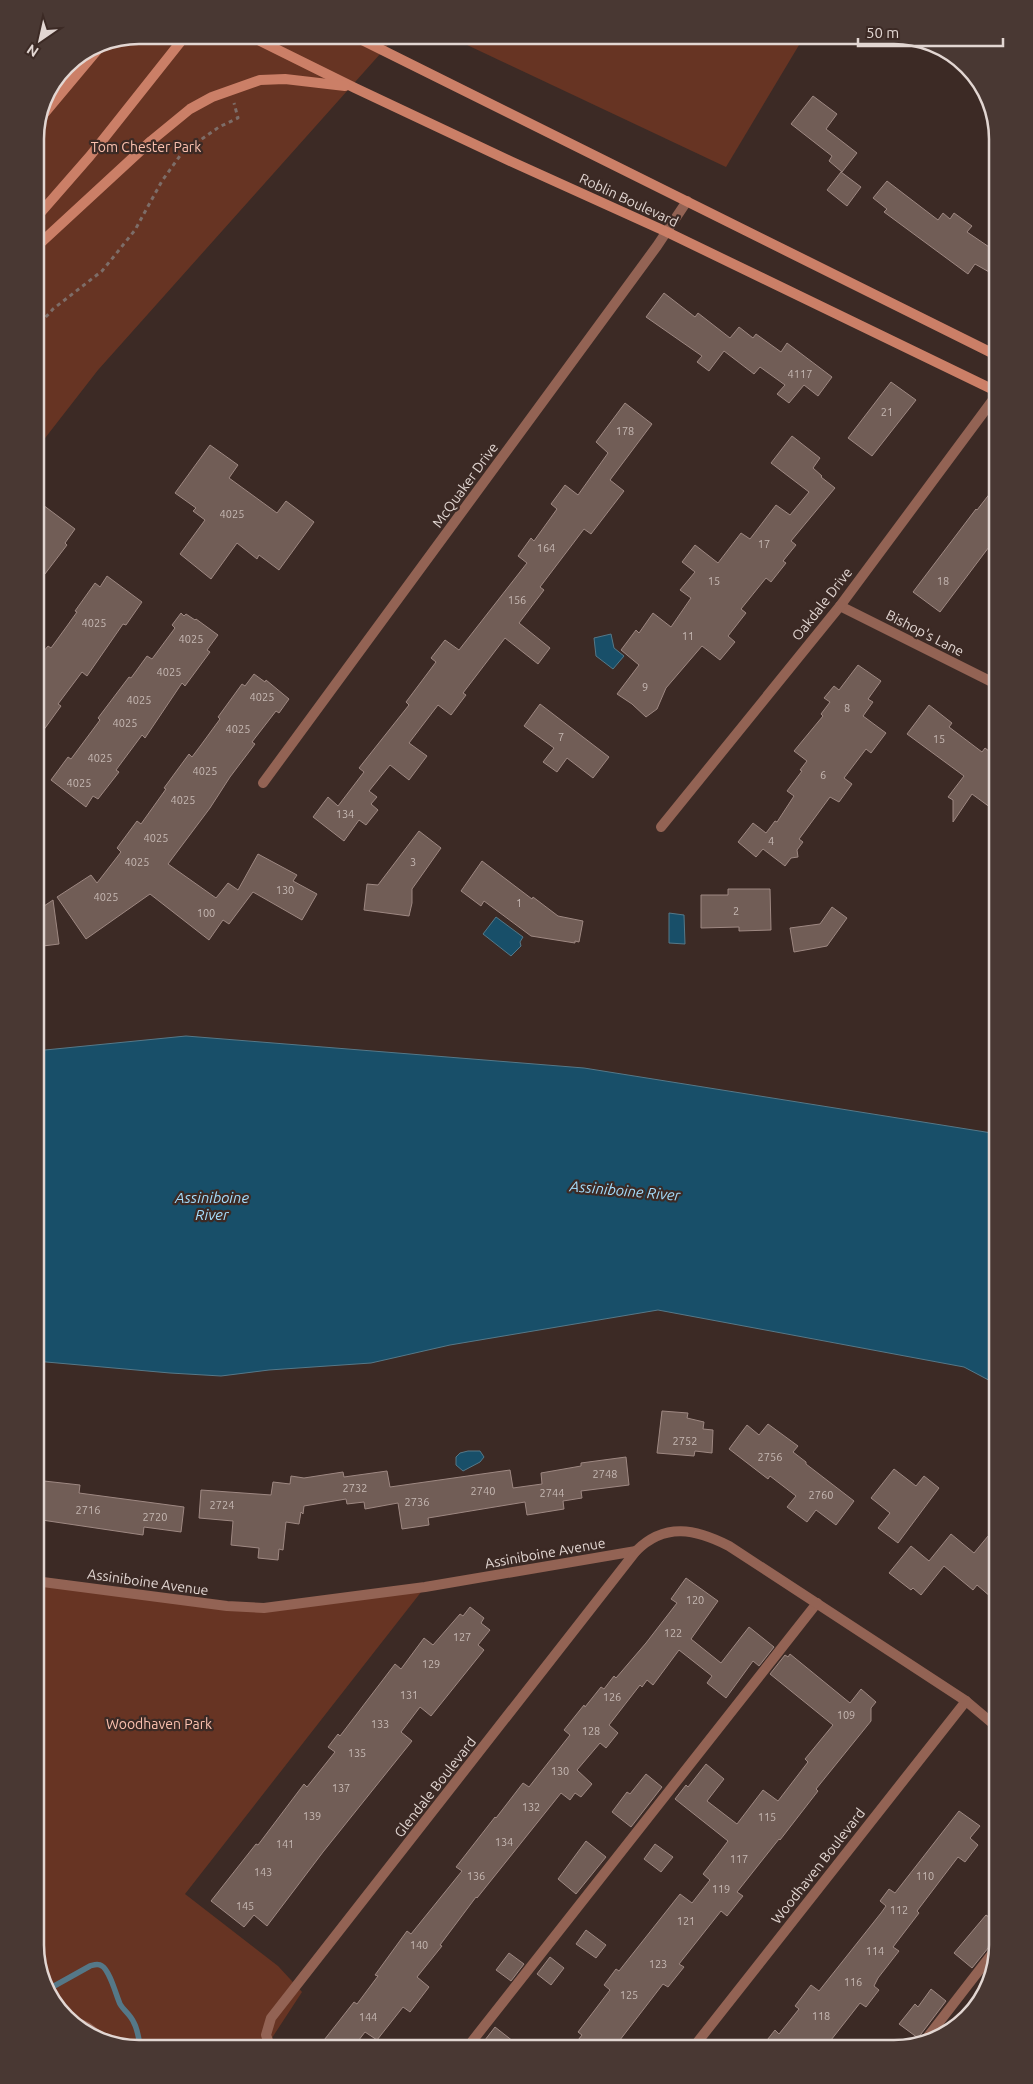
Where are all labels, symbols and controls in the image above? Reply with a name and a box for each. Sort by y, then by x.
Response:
north arrow [15,15,65,65]
scale bar [858,15,1003,47]
text: 50 m [866,24,899,41]
text: N [24,41,42,60]
park label: Tom Chester Park [91,139,201,155]
street label: Roblin Boulevard [577,170,681,230]
house number: 4117 [788,368,812,380]
house number: 21 [881,406,893,418]
house number: 178 [616,425,634,437]
street label: McQuaker Drive [429,439,501,531]
house number: 4025 [220,508,244,520]
house number: 17 [758,538,770,550]
house number: 164 [537,542,555,554]
street label: Oakdale Drive [789,564,855,644]
house number: 15 [708,575,720,587]
house number: 18 [937,575,949,587]
house number: 156 [508,594,526,606]
street label: Bishop's Lane [883,607,967,659]
house number: 4025 [82,617,106,629]
house number: 11 [682,630,694,642]
house number: 4025 [179,633,203,645]
house number: 4025 [157,666,181,678]
house number: 9 [642,681,648,693]
house number: 4025 [250,691,274,703]
house number: 4025 [127,694,151,706]
house number: 8 [844,702,850,714]
house number: 4025 [113,717,137,729]
house number: 4025 [226,723,250,735]
house number: 7 [558,731,564,743]
house number: 15 [933,733,945,745]
house number: 4025 [88,752,112,764]
house number: 4025 [193,765,217,777]
house number: 6 [820,769,826,781]
house number: 4025 [67,777,91,789]
house number: 4025 [171,794,195,806]
house number: 134 [336,808,354,820]
house number: 4025 [144,832,168,844]
house number: 4 [768,835,774,847]
house number: 4025 [125,856,149,868]
house number: 3 [410,856,416,868]
house number: 130 [276,884,294,896]
house number: 4025 [94,891,118,903]
house number: 1 [516,897,522,909]
house number: 2 [733,905,739,917]
house number: 100 [197,907,215,919]
water label: Assiniboine River [568,1177,682,1204]
water label: Assiniboine River [174,1189,249,1223]
house number: 2752 [673,1435,697,1447]
house number: 2756 [758,1451,782,1463]
house number: 2748 [593,1468,617,1480]
house number: 2732 [343,1482,367,1494]
house number: 2740 [471,1485,495,1497]
house number: 2744 [540,1487,564,1499]
house number: 2760 [809,1489,833,1501]
house number: 2736 [405,1496,429,1508]
house number: 2724 [210,1499,234,1511]
house number: 2716 [76,1504,100,1516]
house number: 2720 [143,1511,167,1523]
street label: Assiniboine Avenue [483,1535,607,1571]
street label: Assiniboine Avenue [86,1566,210,1598]
house number: 120 [686,1594,704,1606]
house number: 122 [664,1627,682,1639]
house number: 127 [453,1631,471,1643]
house number: 129 [422,1658,440,1670]
house number: 131 [400,1689,418,1701]
house number: 126 [603,1691,621,1703]
house number: 109 [837,1709,855,1721]
park label: Woodhaven Park [106,1716,212,1732]
house number: 133 [371,1718,389,1730]
house number: 128 [582,1725,600,1737]
street label: Glendale Boulevard [391,1734,479,1840]
house number: 135 [348,1747,366,1759]
house number: 130 [551,1765,569,1777]
house number: 137 [332,1782,350,1794]
house number: 132 [522,1801,540,1813]
street label: Woodhaven Boulevard [768,1805,868,1927]
house number: 139 [303,1810,321,1822]
house number: 115 [758,1811,776,1823]
house number: 134 [495,1836,513,1848]
house number: 141 [276,1838,294,1850]
house number: 117 [730,1853,748,1865]
house number: 143 [254,1866,272,1878]
house number: 136 [467,1870,485,1882]
house number: 110 [916,1870,934,1882]
house number: 119 [712,1883,730,1895]
house number: 145 [236,1900,254,1912]
house number: 112 [890,1904,908,1916]
house number: 121 [677,1915,695,1927]
house number: 140 [410,1939,428,1951]
house number: 114 [866,1945,884,1957]
house number: 123 [649,1958,667,1970]
house number: 116 [844,1976,862,1988]
house number: 125 [620,1989,638,2001]
house number: 118 [812,2010,830,2022]
house number: 144 [359,2011,377,2023]

